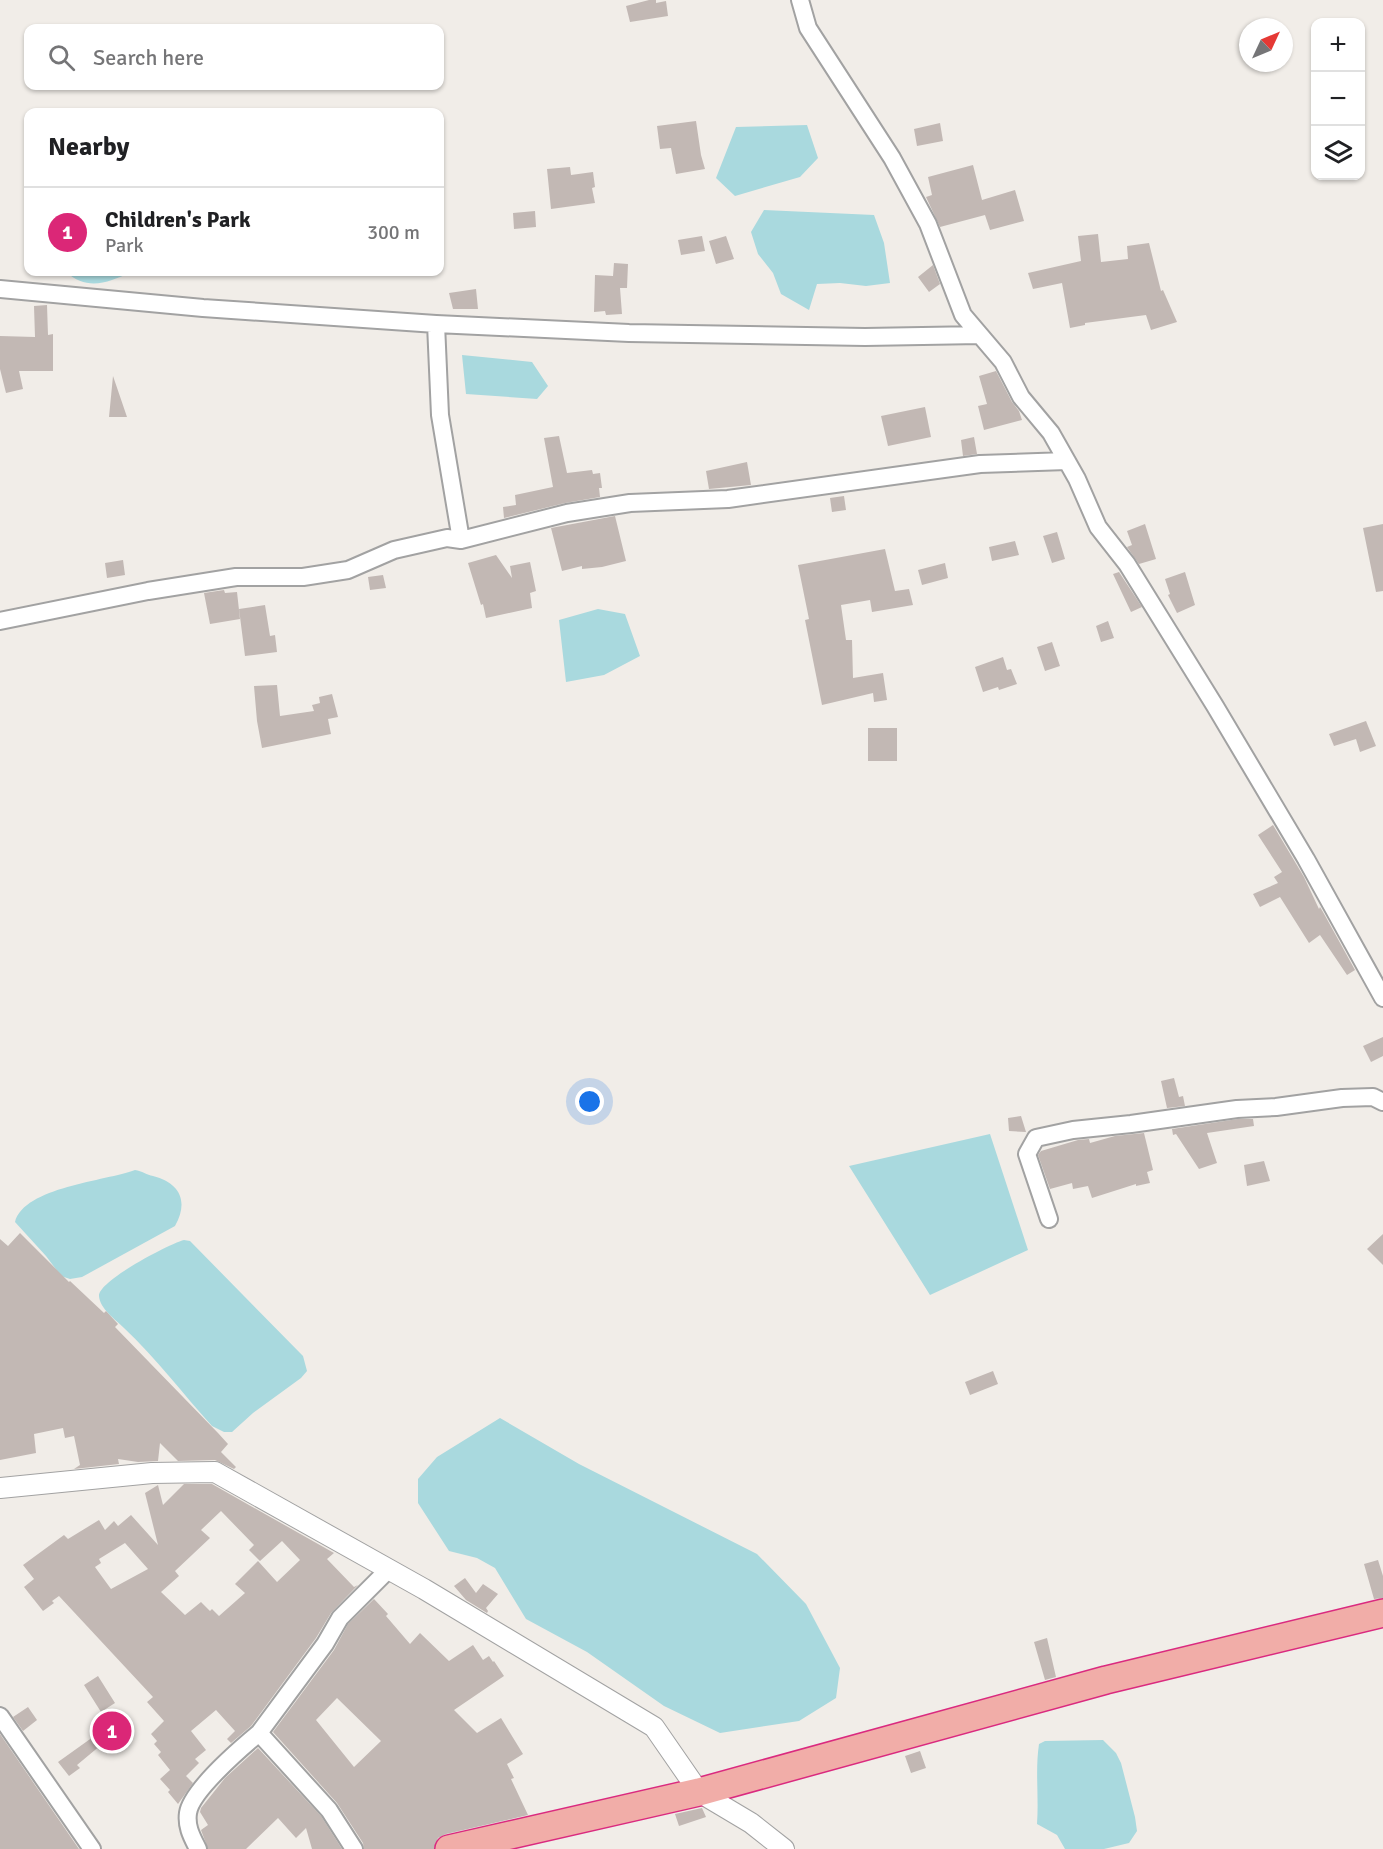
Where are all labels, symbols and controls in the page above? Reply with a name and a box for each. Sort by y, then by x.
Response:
north arrow [1239,18,1293,72]
map controls [1311,18,1365,180]
button: + [1311,18,1365,72]
search box [24,24,444,90]
icon: search [45,41,78,74]
text: Search here [93,44,204,71]
button: − [1311,72,1365,126]
button: layers [1311,126,1365,180]
text: Nearby [48,131,129,163]
text: Children's Park [105,206,251,233]
text: 1 [62,220,73,245]
text: 300 m [367,220,420,245]
text: Park [105,233,143,258]
your location [575,1087,604,1116]
pin: 1 [92,1708,132,1754]

